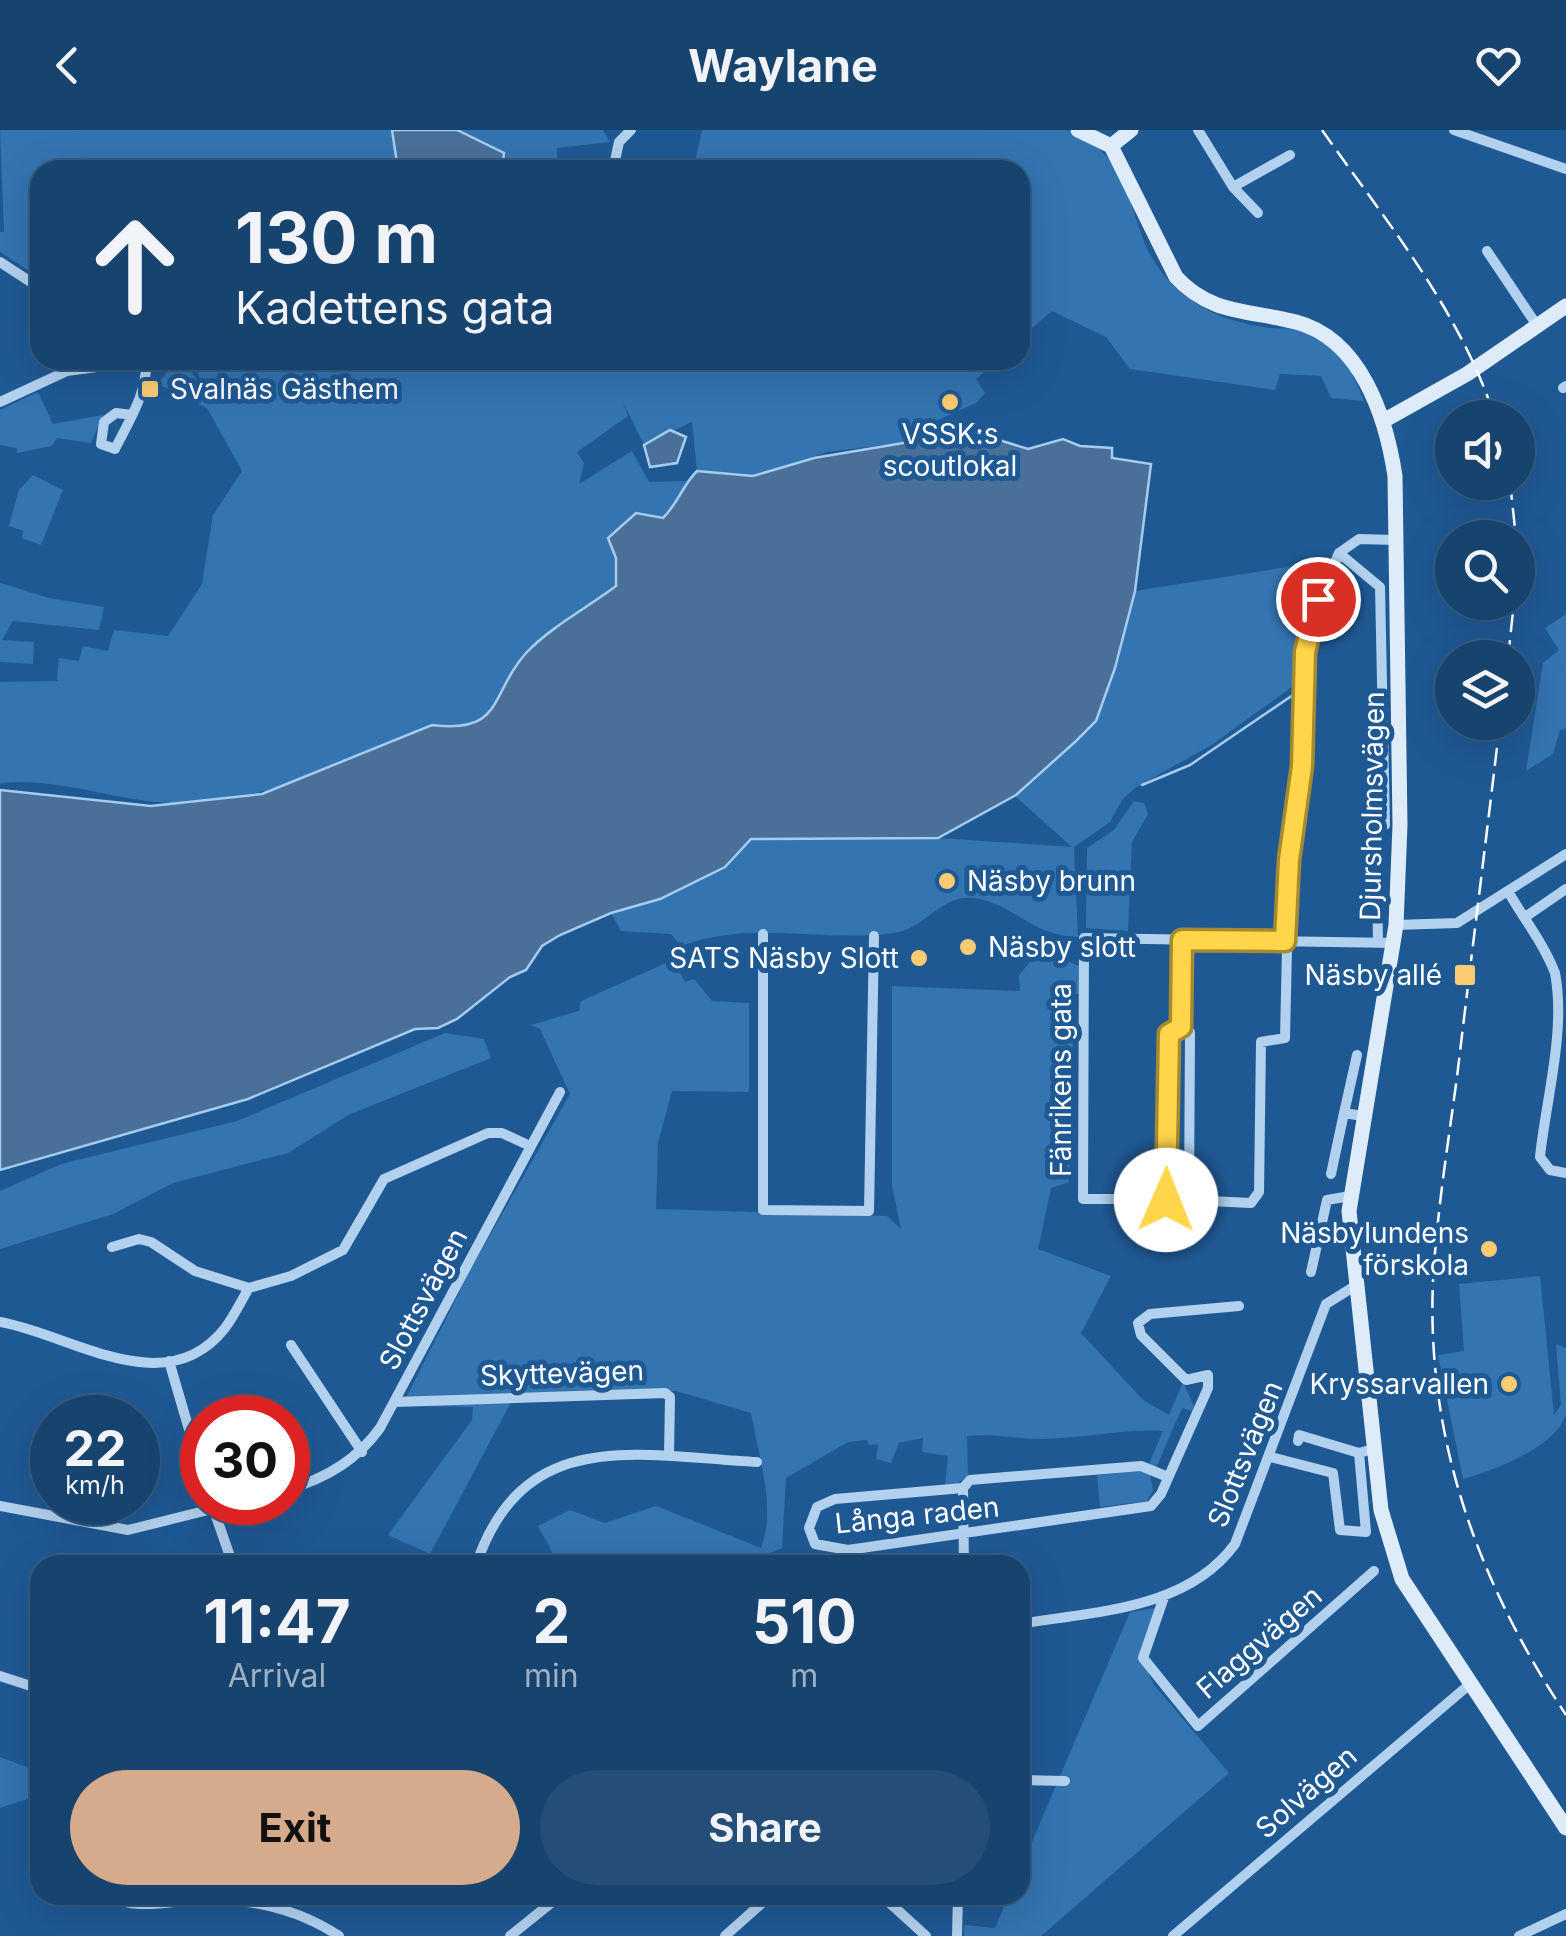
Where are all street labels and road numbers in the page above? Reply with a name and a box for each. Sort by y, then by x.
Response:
street label: Djursholmsvägen [1353,691,1391,921]
street label: Fänrikens gata [1044,983,1078,1177]
street label: Slottsvägen [372,1223,474,1375]
street label: Skyttevägen [479,1353,645,1393]
street label: Slottsvägen [1200,1376,1290,1532]
street label: Långa raden [833,1489,1001,1541]
street label: Flaggvägen [1189,1578,1329,1706]
street label: Solvägen [1248,1739,1364,1845]

